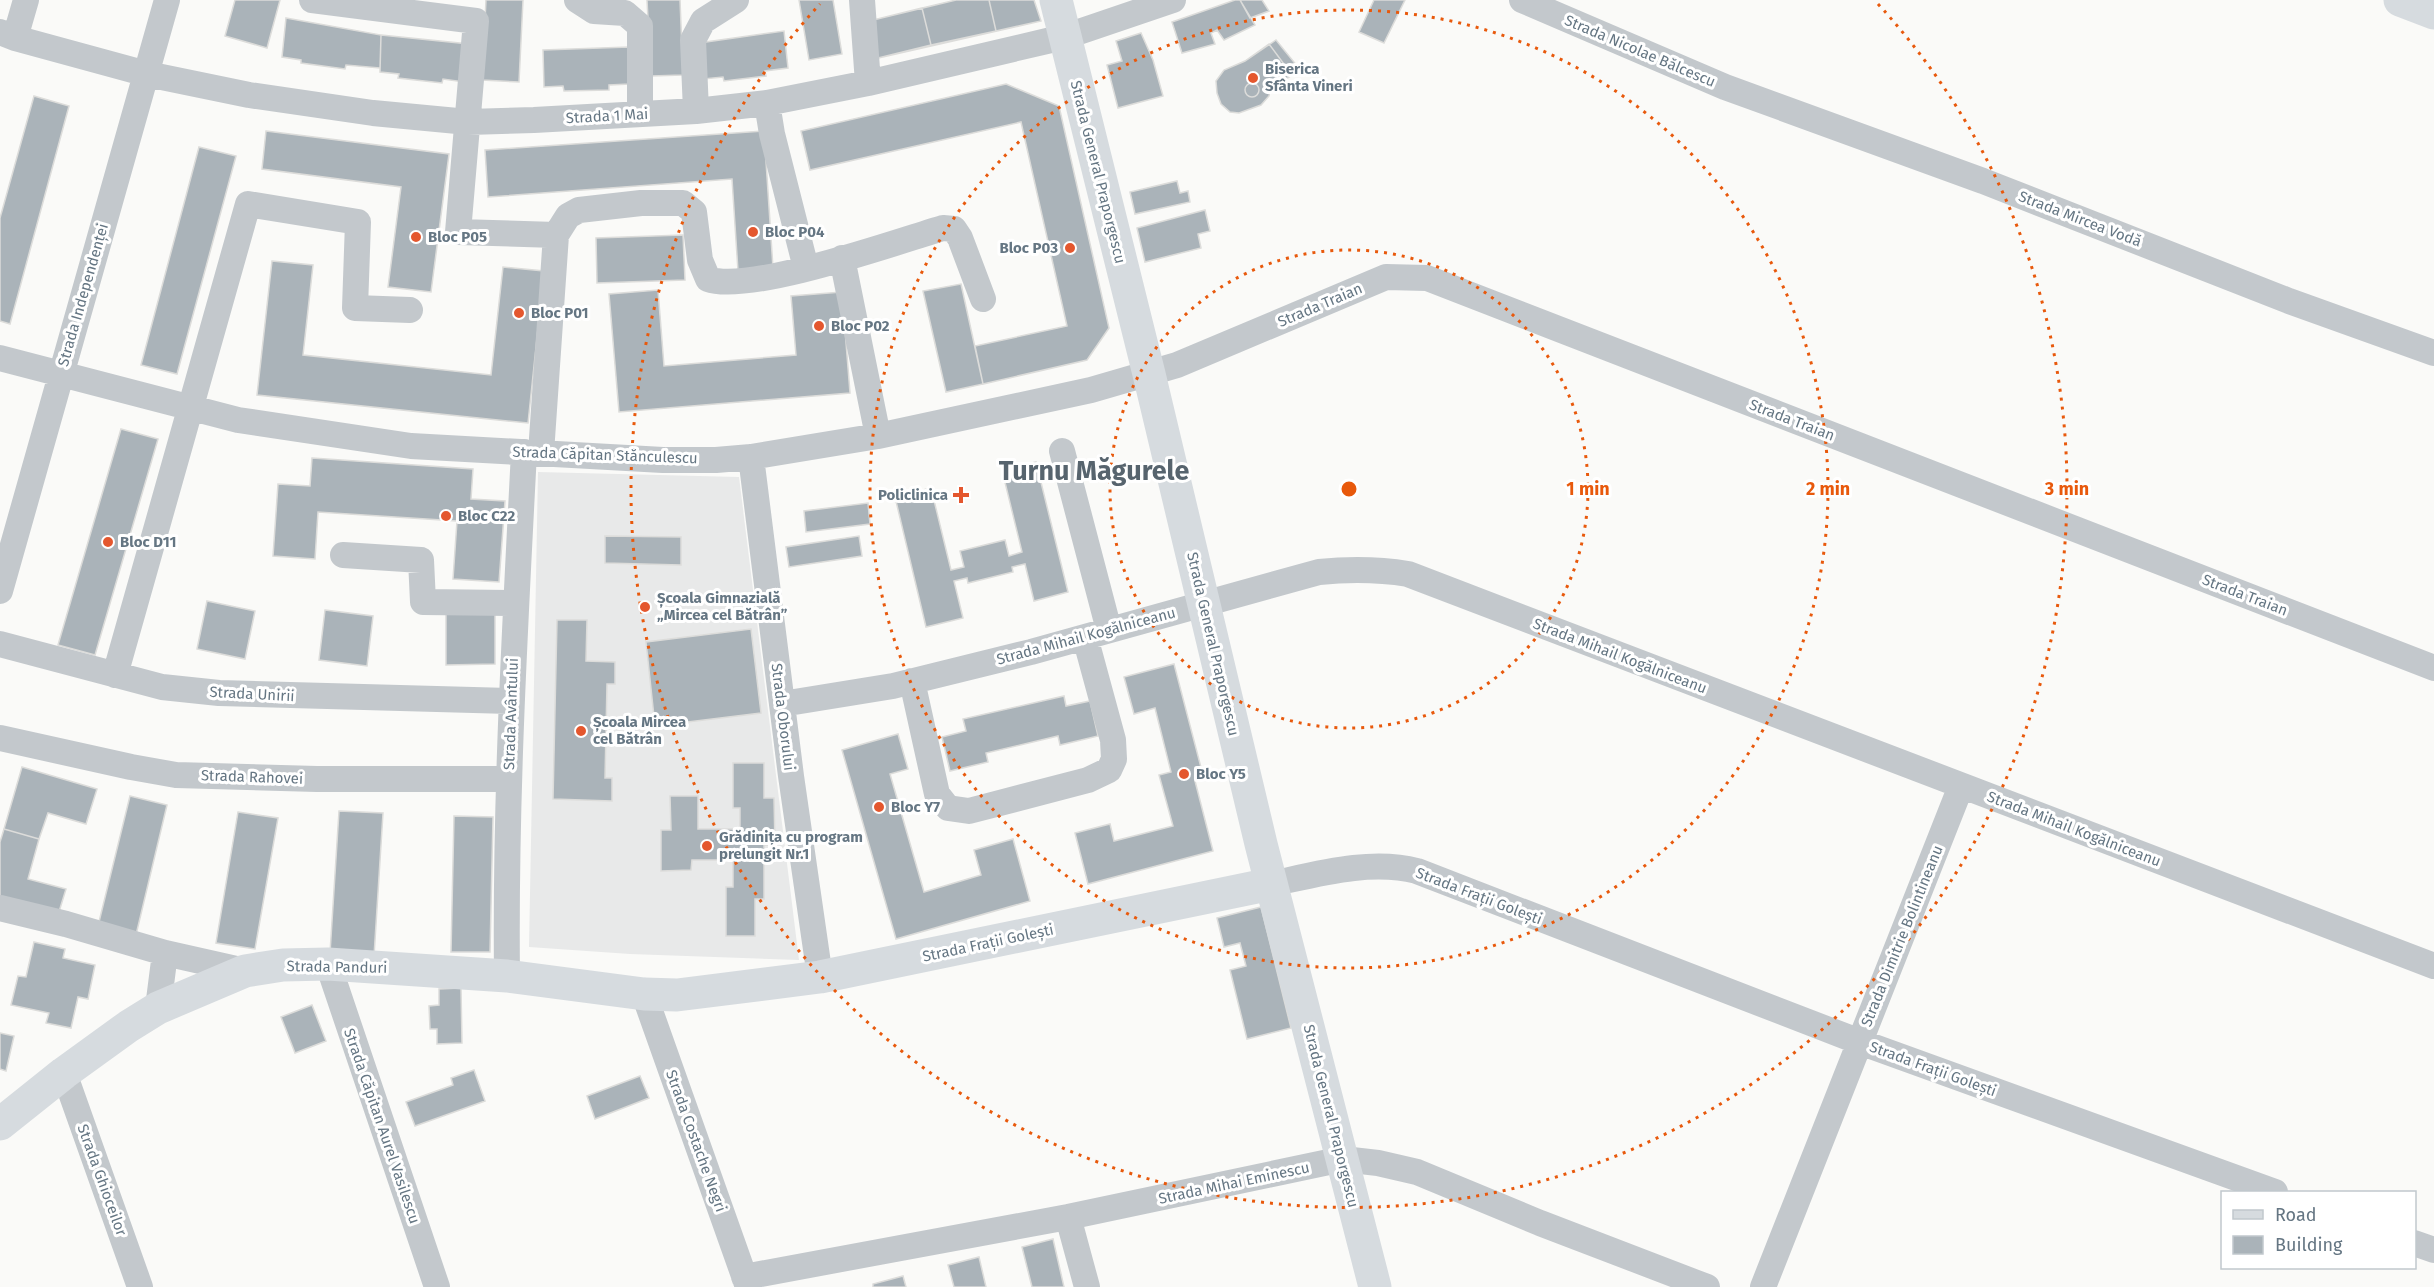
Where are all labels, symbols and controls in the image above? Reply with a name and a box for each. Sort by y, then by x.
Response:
street label: Strada Nicolae Bălcescu [1562,11,1718,91]
place label: Biserica Sfânta Vineri [1265,60,1353,95]
marker: Biserica Sfânta Vineri [1246,71,1260,85]
street label: Strada General Praporgescu [1067,79,1129,265]
street label: Strada 1 Mai [565,105,649,127]
street label: Strada Mircea Vodă [2016,187,2144,251]
street label: Strada Independenței [54,221,113,369]
place label: Bloc P04 [765,223,825,241]
marker: Bloc P04 [746,225,760,239]
place label: Bloc P05 [428,228,487,246]
marker: Bloc P05 [409,230,423,244]
place label: Bloc P03 [999,239,1058,257]
marker: Bloc P03 [1063,241,1077,255]
street label: Strada Traian [1275,279,1365,331]
place label: Bloc P01 [531,304,589,322]
marker: Bloc P01 [512,306,526,320]
place label: Bloc P02 [831,317,890,335]
marker: Bloc P02 [812,319,826,333]
street label: Strada Traian [1747,395,1837,445]
street label: Strada Căpitan Stănculescu [512,443,698,467]
district label: Turnu Măgurele [999,455,1189,487]
text: 1 min [1566,478,1610,500]
text: 2 min [1806,478,1850,500]
text: 3 min [2044,478,2089,500]
centre of rings [1339,479,1359,499]
place label: Policlinica [878,486,948,504]
marker: Policlinica [952,486,970,504]
place label: Bloc C22 [458,507,516,525]
marker: Bloc C22 [439,509,453,523]
place label: Bloc D11 [120,533,176,551]
marker: Bloc D11 [101,535,115,549]
street label: Strada General Praporgescu [1183,550,1243,738]
street label: Strada Traian [2200,570,2290,620]
place label: Școala Gimnazială „Mircea cel Bătrân” [657,589,788,624]
marker: Școala Gimnazială „Mircea cel Bătrân” [638,600,652,614]
street label: Strada Mihail Kogălniceanu [995,603,1177,669]
street label: Strada Mihail Kogălniceanu [1531,615,1709,697]
street label: Strada Avântului [500,658,522,770]
street label: Strada Oborului [767,662,799,772]
street label: Strada Unirii [209,683,295,705]
place label: Școala Mircea cel Bătrân [593,713,686,748]
marker: Școala Mircea cel Bătrân [574,724,588,738]
place label: Bloc Y5 [1196,765,1246,783]
street label: Strada Rahovei [201,766,303,788]
marker: Bloc Y5 [1177,767,1191,781]
street label: Strada Mihail Kogălniceanu [1985,788,2163,870]
place label: Bloc Y7 [891,798,940,816]
marker: Bloc Y7 [872,800,886,814]
place label: Grădinița cu program prelungit Nr.1 [719,828,863,863]
marker: Grădinița cu program prelungit Nr.1 [700,839,714,853]
street label: Strada Dimitrie Bolintineanu [1857,843,1947,1029]
street label: Strada Frații Golești [1413,864,1545,929]
street label: Strada Frații Golești [921,920,1055,967]
street label: Strada Panduri [287,957,387,977]
street label: Strada General Praporgescu [1300,1023,1362,1209]
street label: Strada Căpitan Aurel Vasilescu [340,1026,424,1226]
street label: Strada Frații Golești [1867,1038,1999,1101]
street label: Strada Costache Negri [662,1068,730,1214]
street label: Strada Ghioceilor [73,1122,131,1238]
street label: Strada Mihai Eminescu [1157,1158,1311,1208]
legend [2221,1191,2416,1269]
text: Road [2275,1204,2317,1226]
text: Building [2275,1234,2343,1256]

